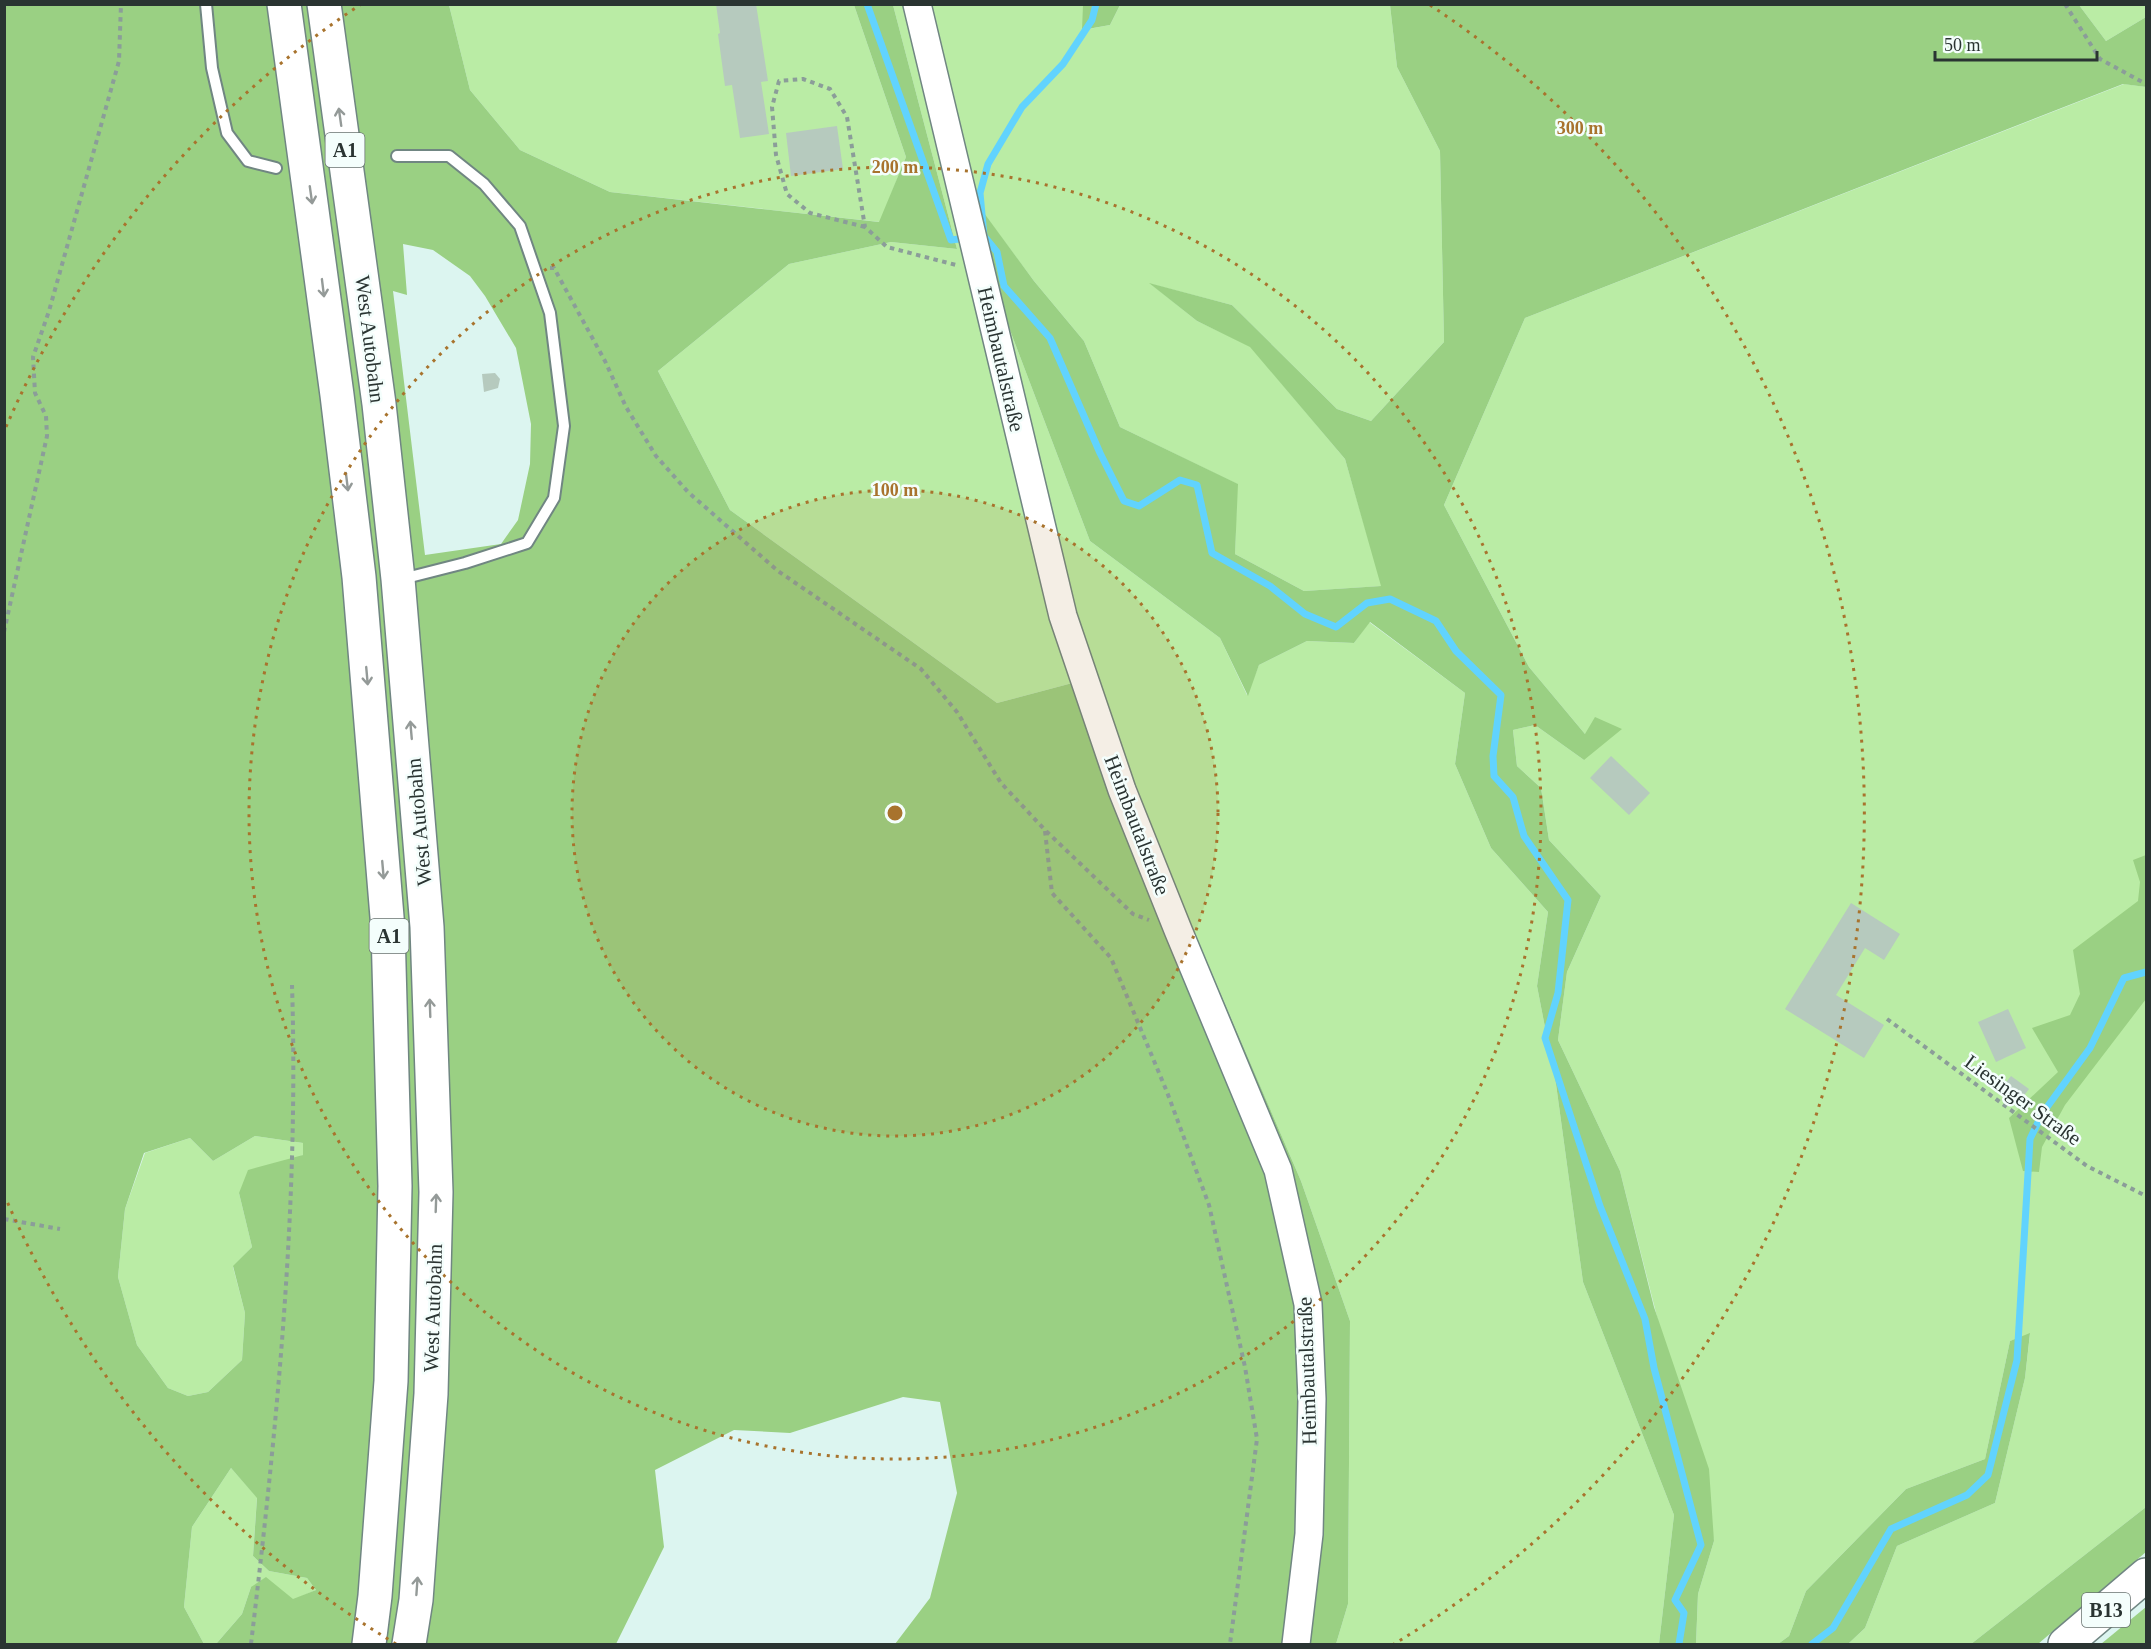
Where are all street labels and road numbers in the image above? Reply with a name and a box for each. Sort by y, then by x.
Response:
road number: A1 [326,133,364,167]
street label: West Autobahn [350,274,390,405]
street label: Heimbautalstraße [973,284,1029,434]
street label: Heimbautalstraße [1099,752,1175,898]
street label: West Autobahn [401,757,437,887]
road number: A1 [370,919,408,953]
street label: Liesinger Straße [1960,1050,2086,1150]
street label: West Autobahn [419,1243,447,1373]
street label: Heimbautalstraße [1292,1297,1322,1445]
road number: B13 [2082,1593,2130,1627]

